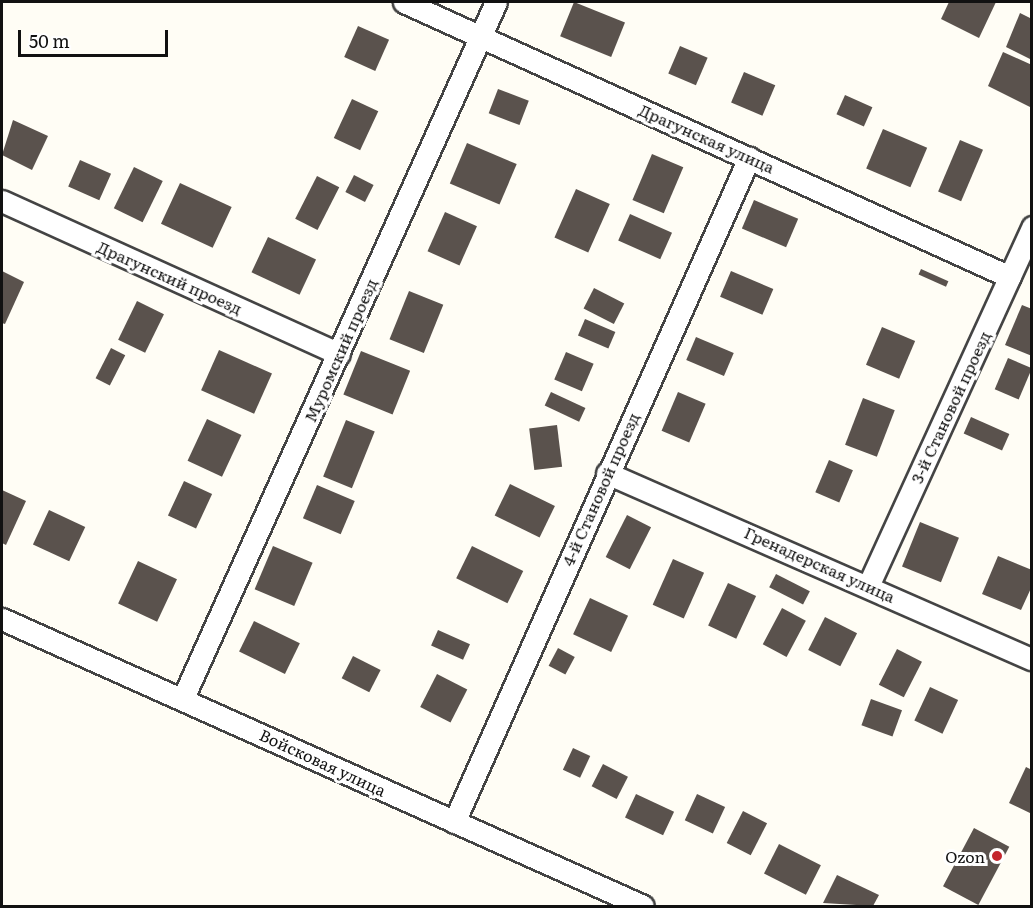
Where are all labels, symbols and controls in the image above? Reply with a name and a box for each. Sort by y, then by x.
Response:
scale bar [21,18,171,56]
text: 50 m [29,27,70,54]
street label: Драгунская улица [636,100,778,176]
street label: Драгунский проезд [95,236,245,318]
street label: Муромский проезд [300,275,380,425]
street label: 3-й Становой проезд [906,328,994,486]
street label: 4-й Становой проезд [557,409,643,569]
street label: Гренадерская улица [742,522,898,606]
street label: Войсковая улица [257,724,389,800]
place label: Ozon [945,846,985,866]
marker: Ozon [990,849,1004,863]

